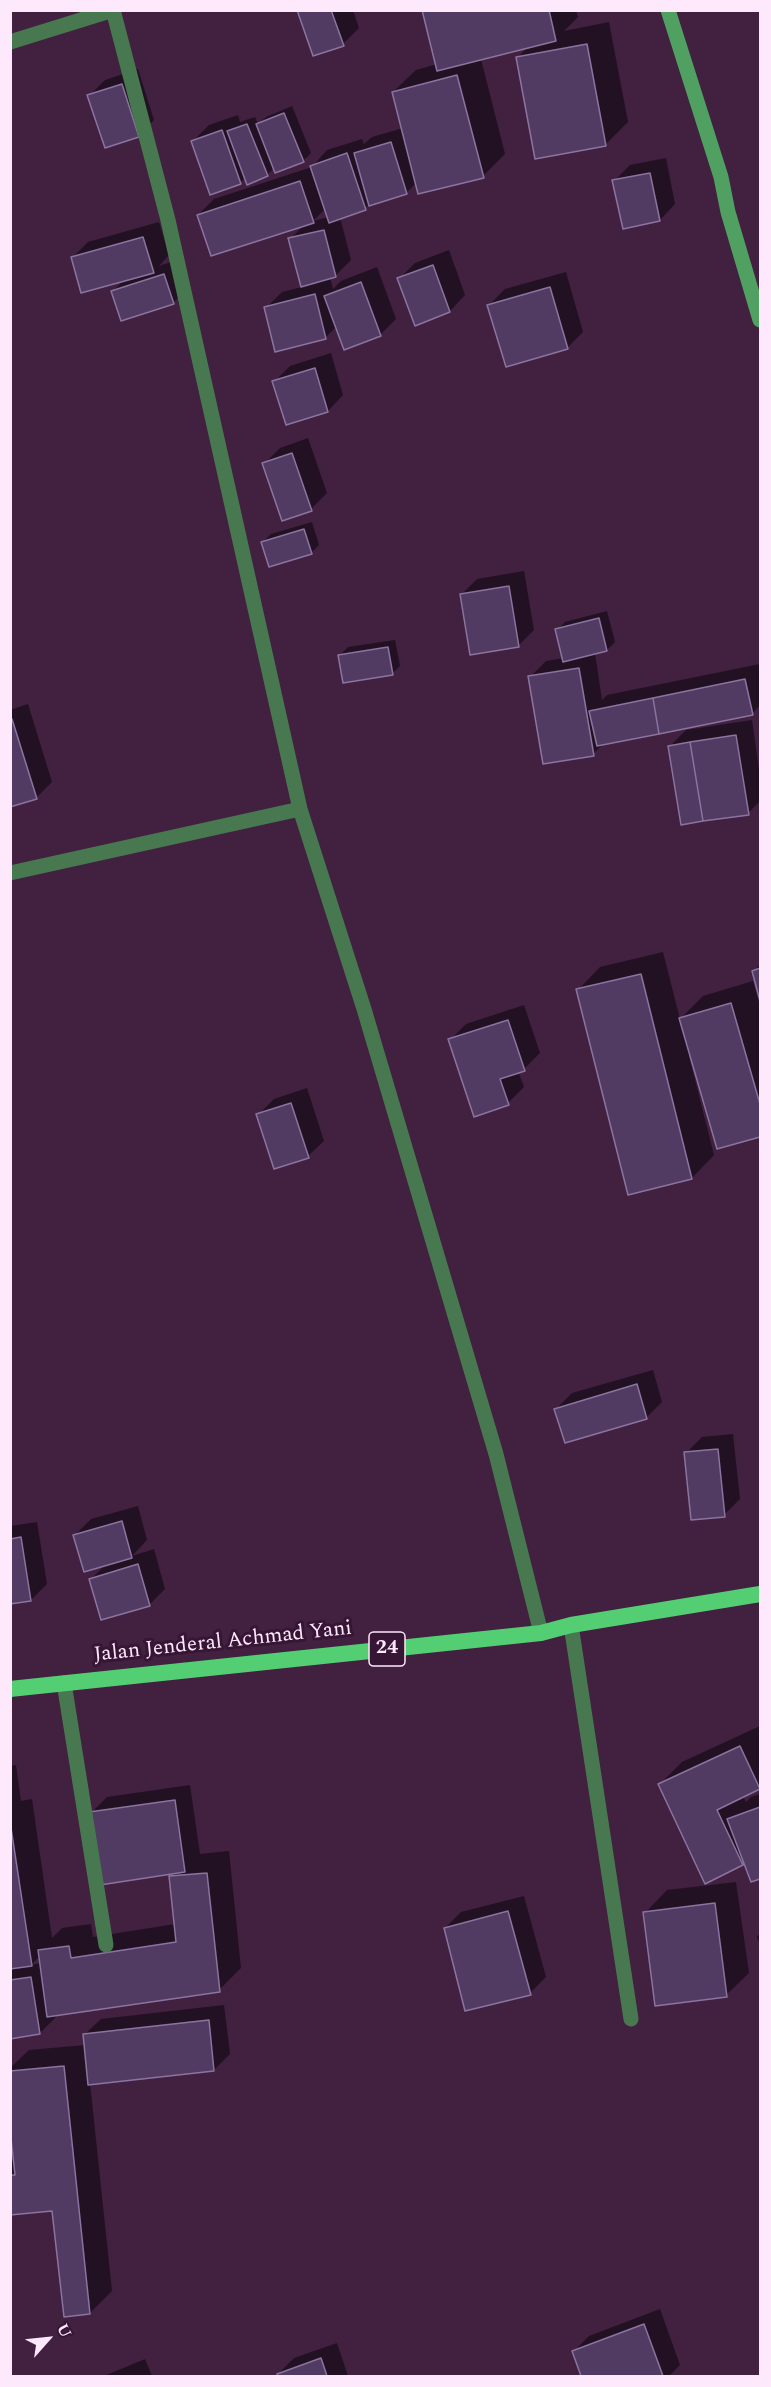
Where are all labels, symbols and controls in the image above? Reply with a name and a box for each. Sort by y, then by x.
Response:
street label: Jalan Jenderal Achmad Yani [93,1617,353,1669]
road number: 24 [369,1632,405,1666]
north arrow [18,2309,78,2369]
text: U [50,2319,78,2342]

